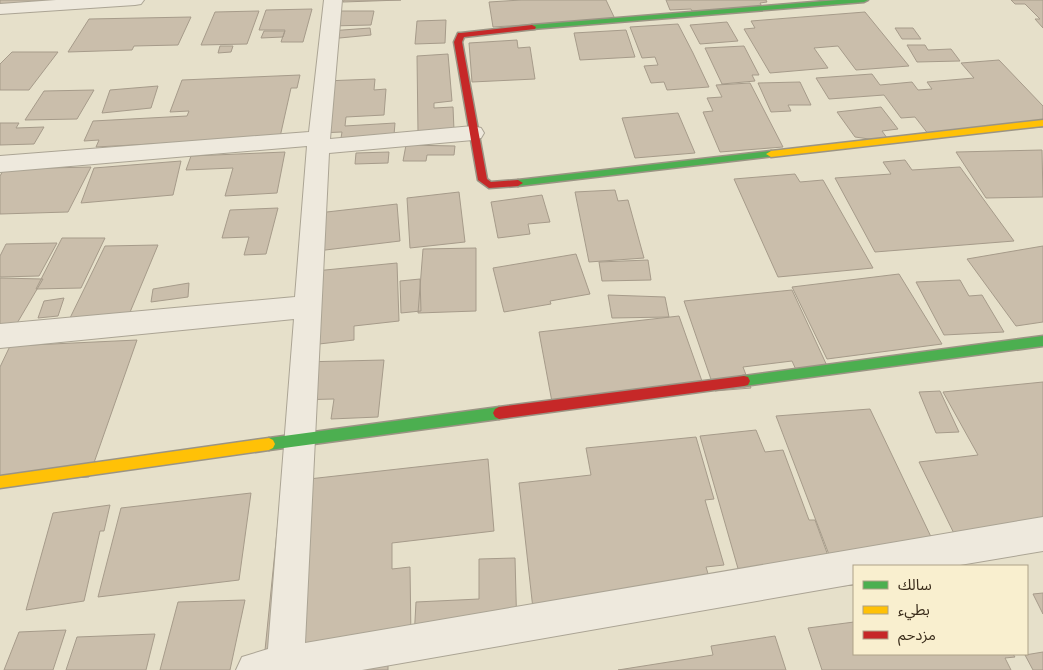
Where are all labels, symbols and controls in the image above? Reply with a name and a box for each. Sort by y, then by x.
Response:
legend [853,565,1028,655]
text: سالك [898,574,932,594]
text: بطيء [898,599,930,621]
text: مزدحم [898,624,936,646]

